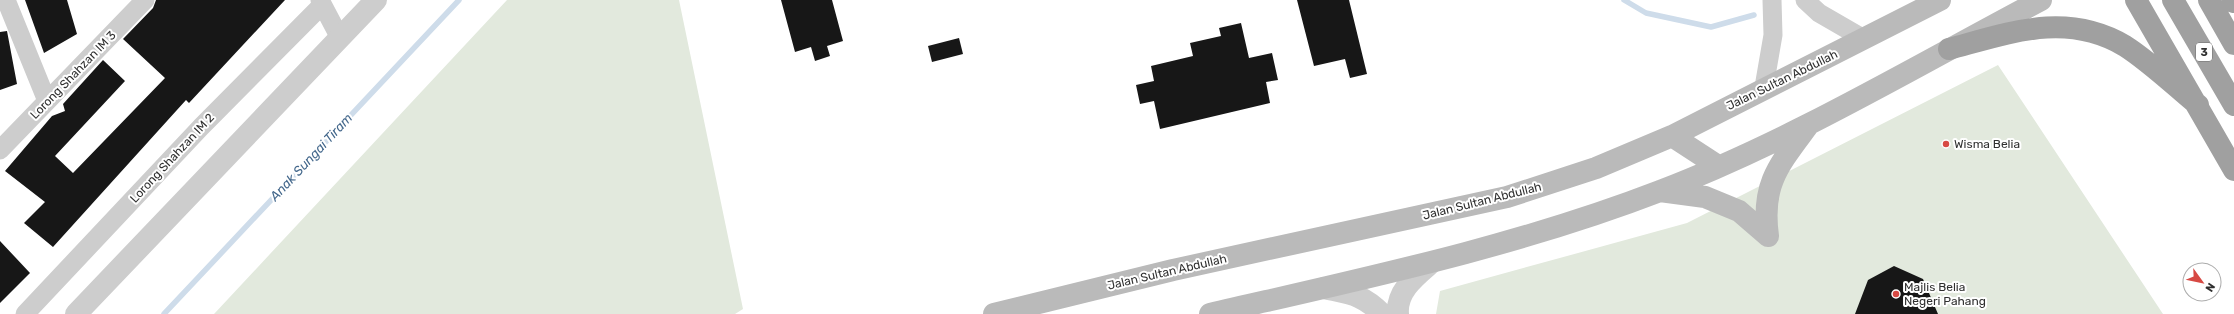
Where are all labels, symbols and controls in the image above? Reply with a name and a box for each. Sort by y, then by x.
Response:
street label: Lorong Shahzan IM 3 [27,28,119,122]
road number: 3 [2196,43,2212,61]
street label: Jalan Sultan Abdullah [1724,47,1840,113]
water label: Anak Sungai Tiram [266,110,356,205]
street label: Lorong Shahzan IM 2 [127,111,217,205]
place label: Wisma Belia [1954,137,2020,151]
marker: Wisma Belia [1941,139,1951,149]
street label: Jalan Sultan Abdullah [1421,179,1543,223]
street label: Jalan Sultan Abdullah [1106,251,1228,293]
north arrow [2182,262,2222,302]
place label: Majlis Belia Negeri Pahang [1904,280,1986,308]
text: N [2202,280,2218,294]
marker: Majlis Belia Negeri Pahang [1891,289,1901,299]

